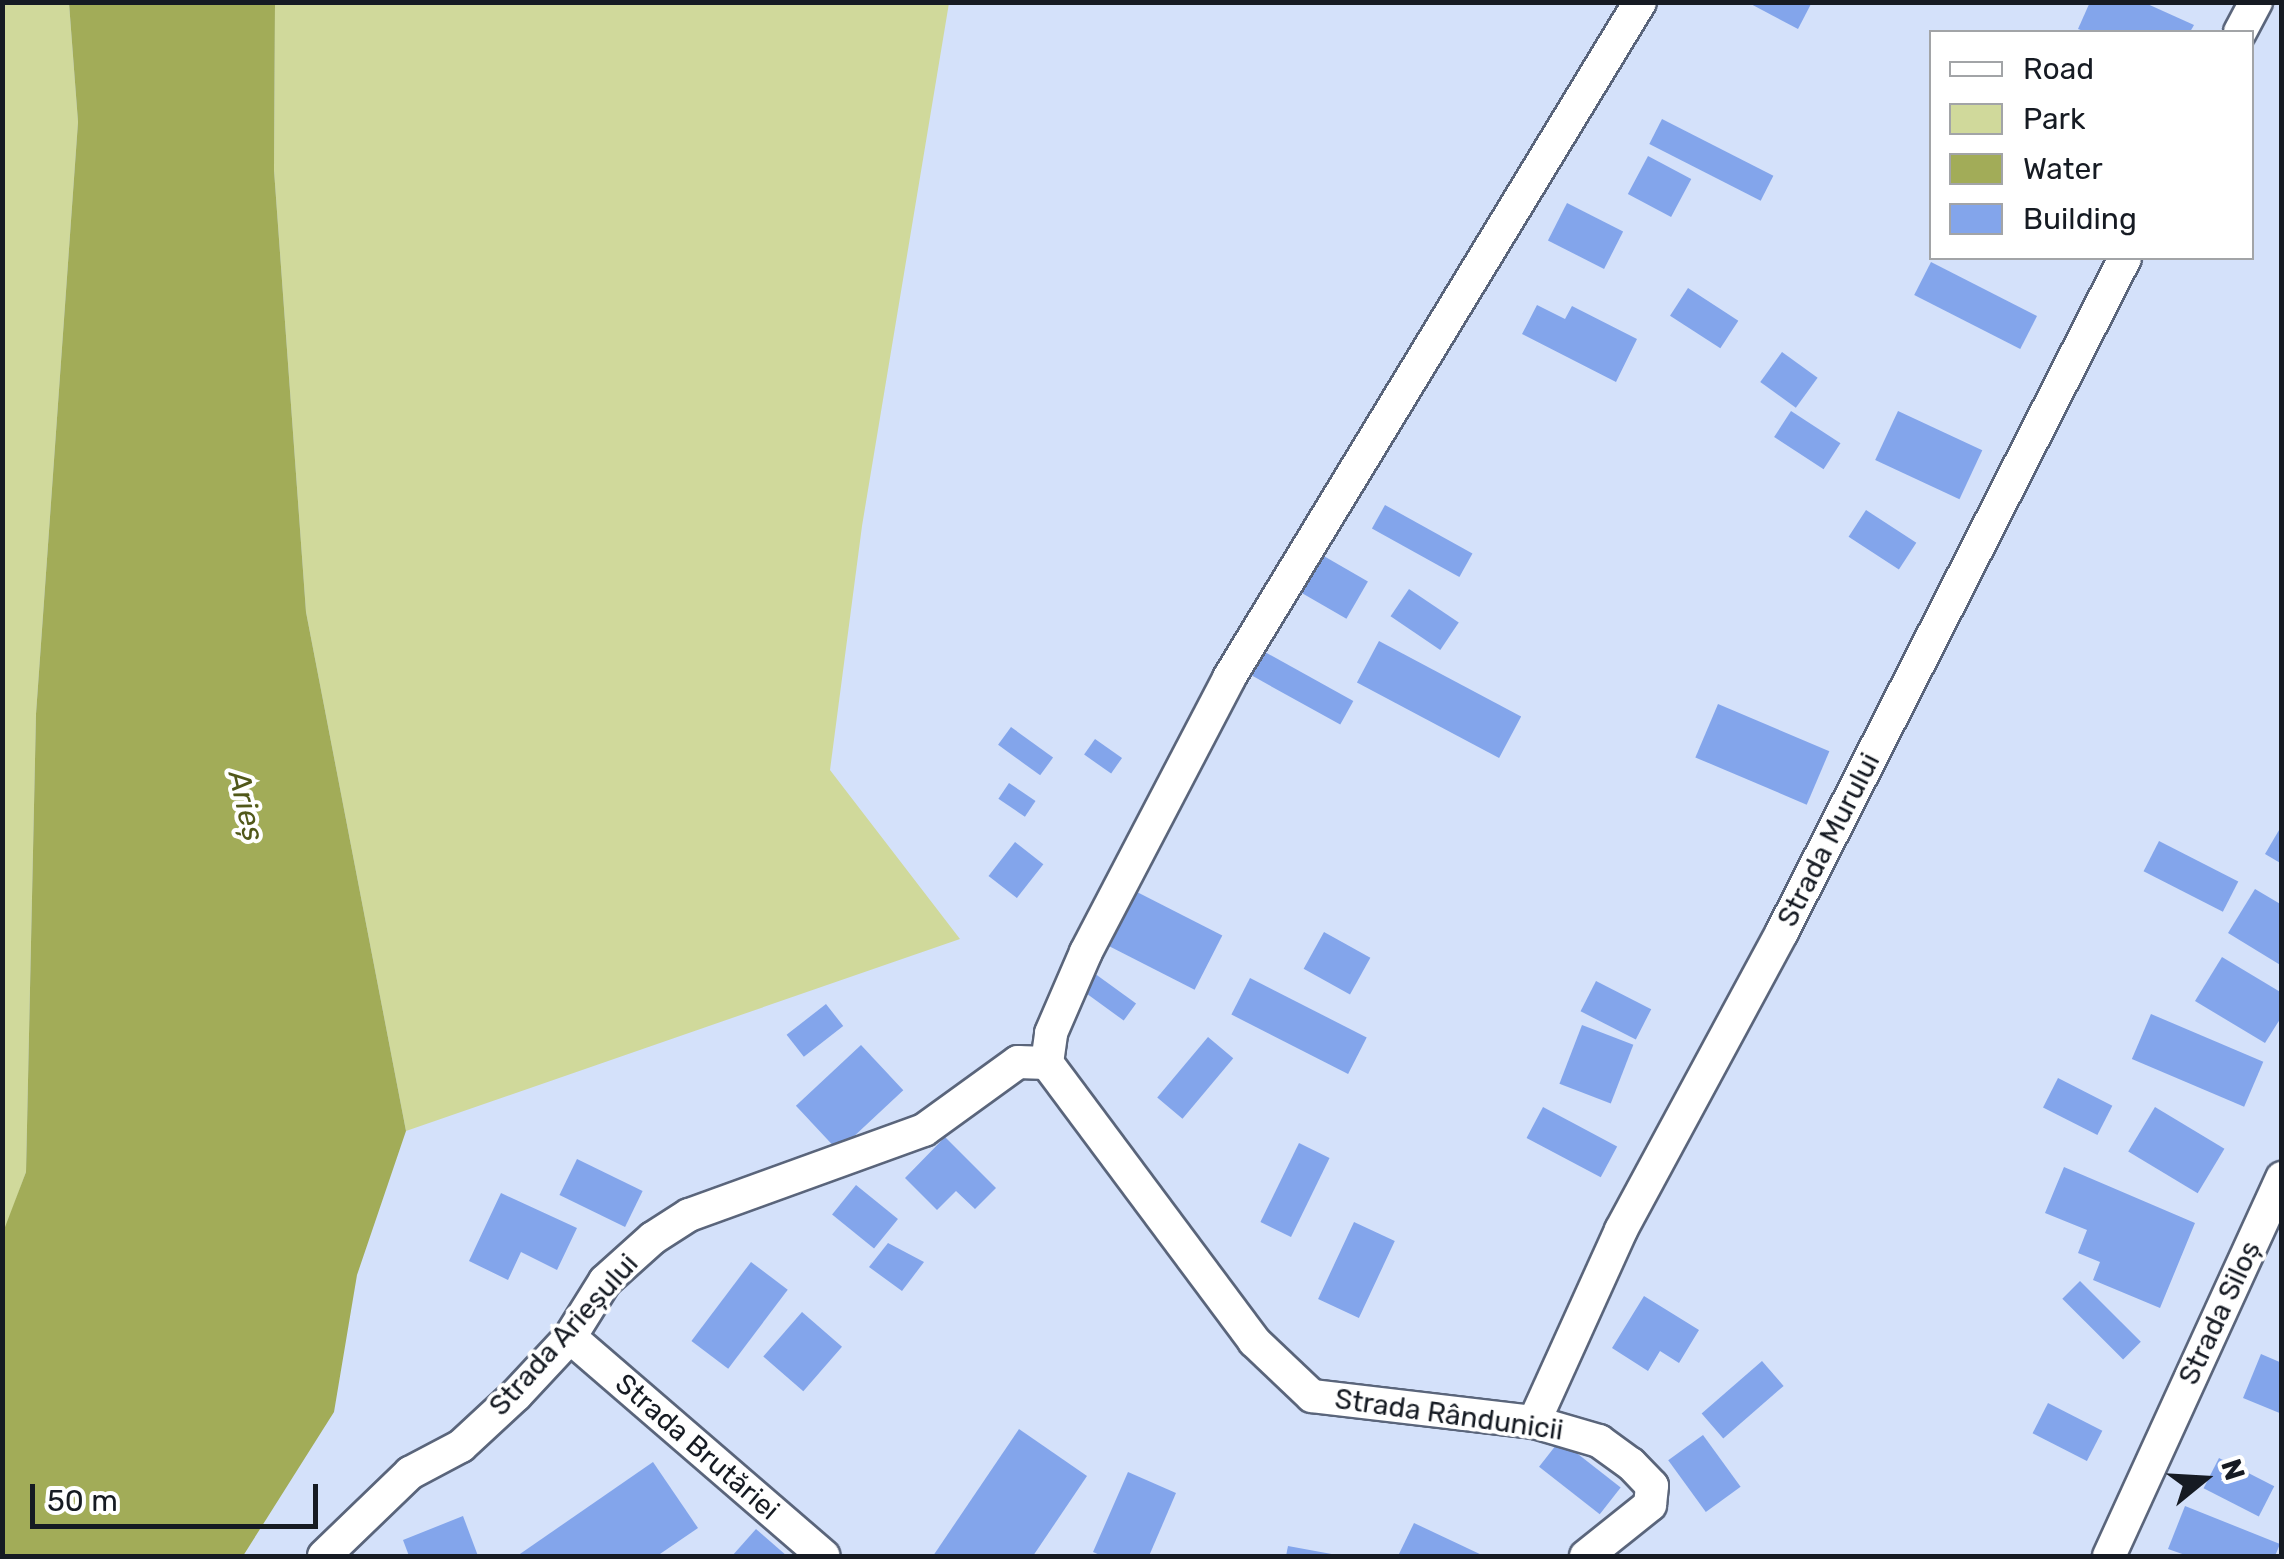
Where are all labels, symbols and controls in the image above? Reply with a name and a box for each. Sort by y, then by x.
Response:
legend [1929,30,2254,260]
text: Road [2023,51,2094,87]
text: Park [2023,101,2085,137]
text: Water [2023,151,2103,187]
text: Building [2023,201,2137,237]
street label: Strada Murului [1771,748,1887,932]
water label: Arieș [220,767,272,845]
street label: Strada Siloș [2172,1236,2268,1390]
street label: Strada Arieșului [482,1247,646,1423]
street label: Strada Brutăriei [608,1367,786,1527]
street label: Strada Rândunicii [1333,1382,1565,1448]
north arrow [2154,1429,2254,1529]
text: N [2214,1455,2252,1484]
scale bar [35,1464,322,1526]
text: 50 m [47,1483,118,1519]

